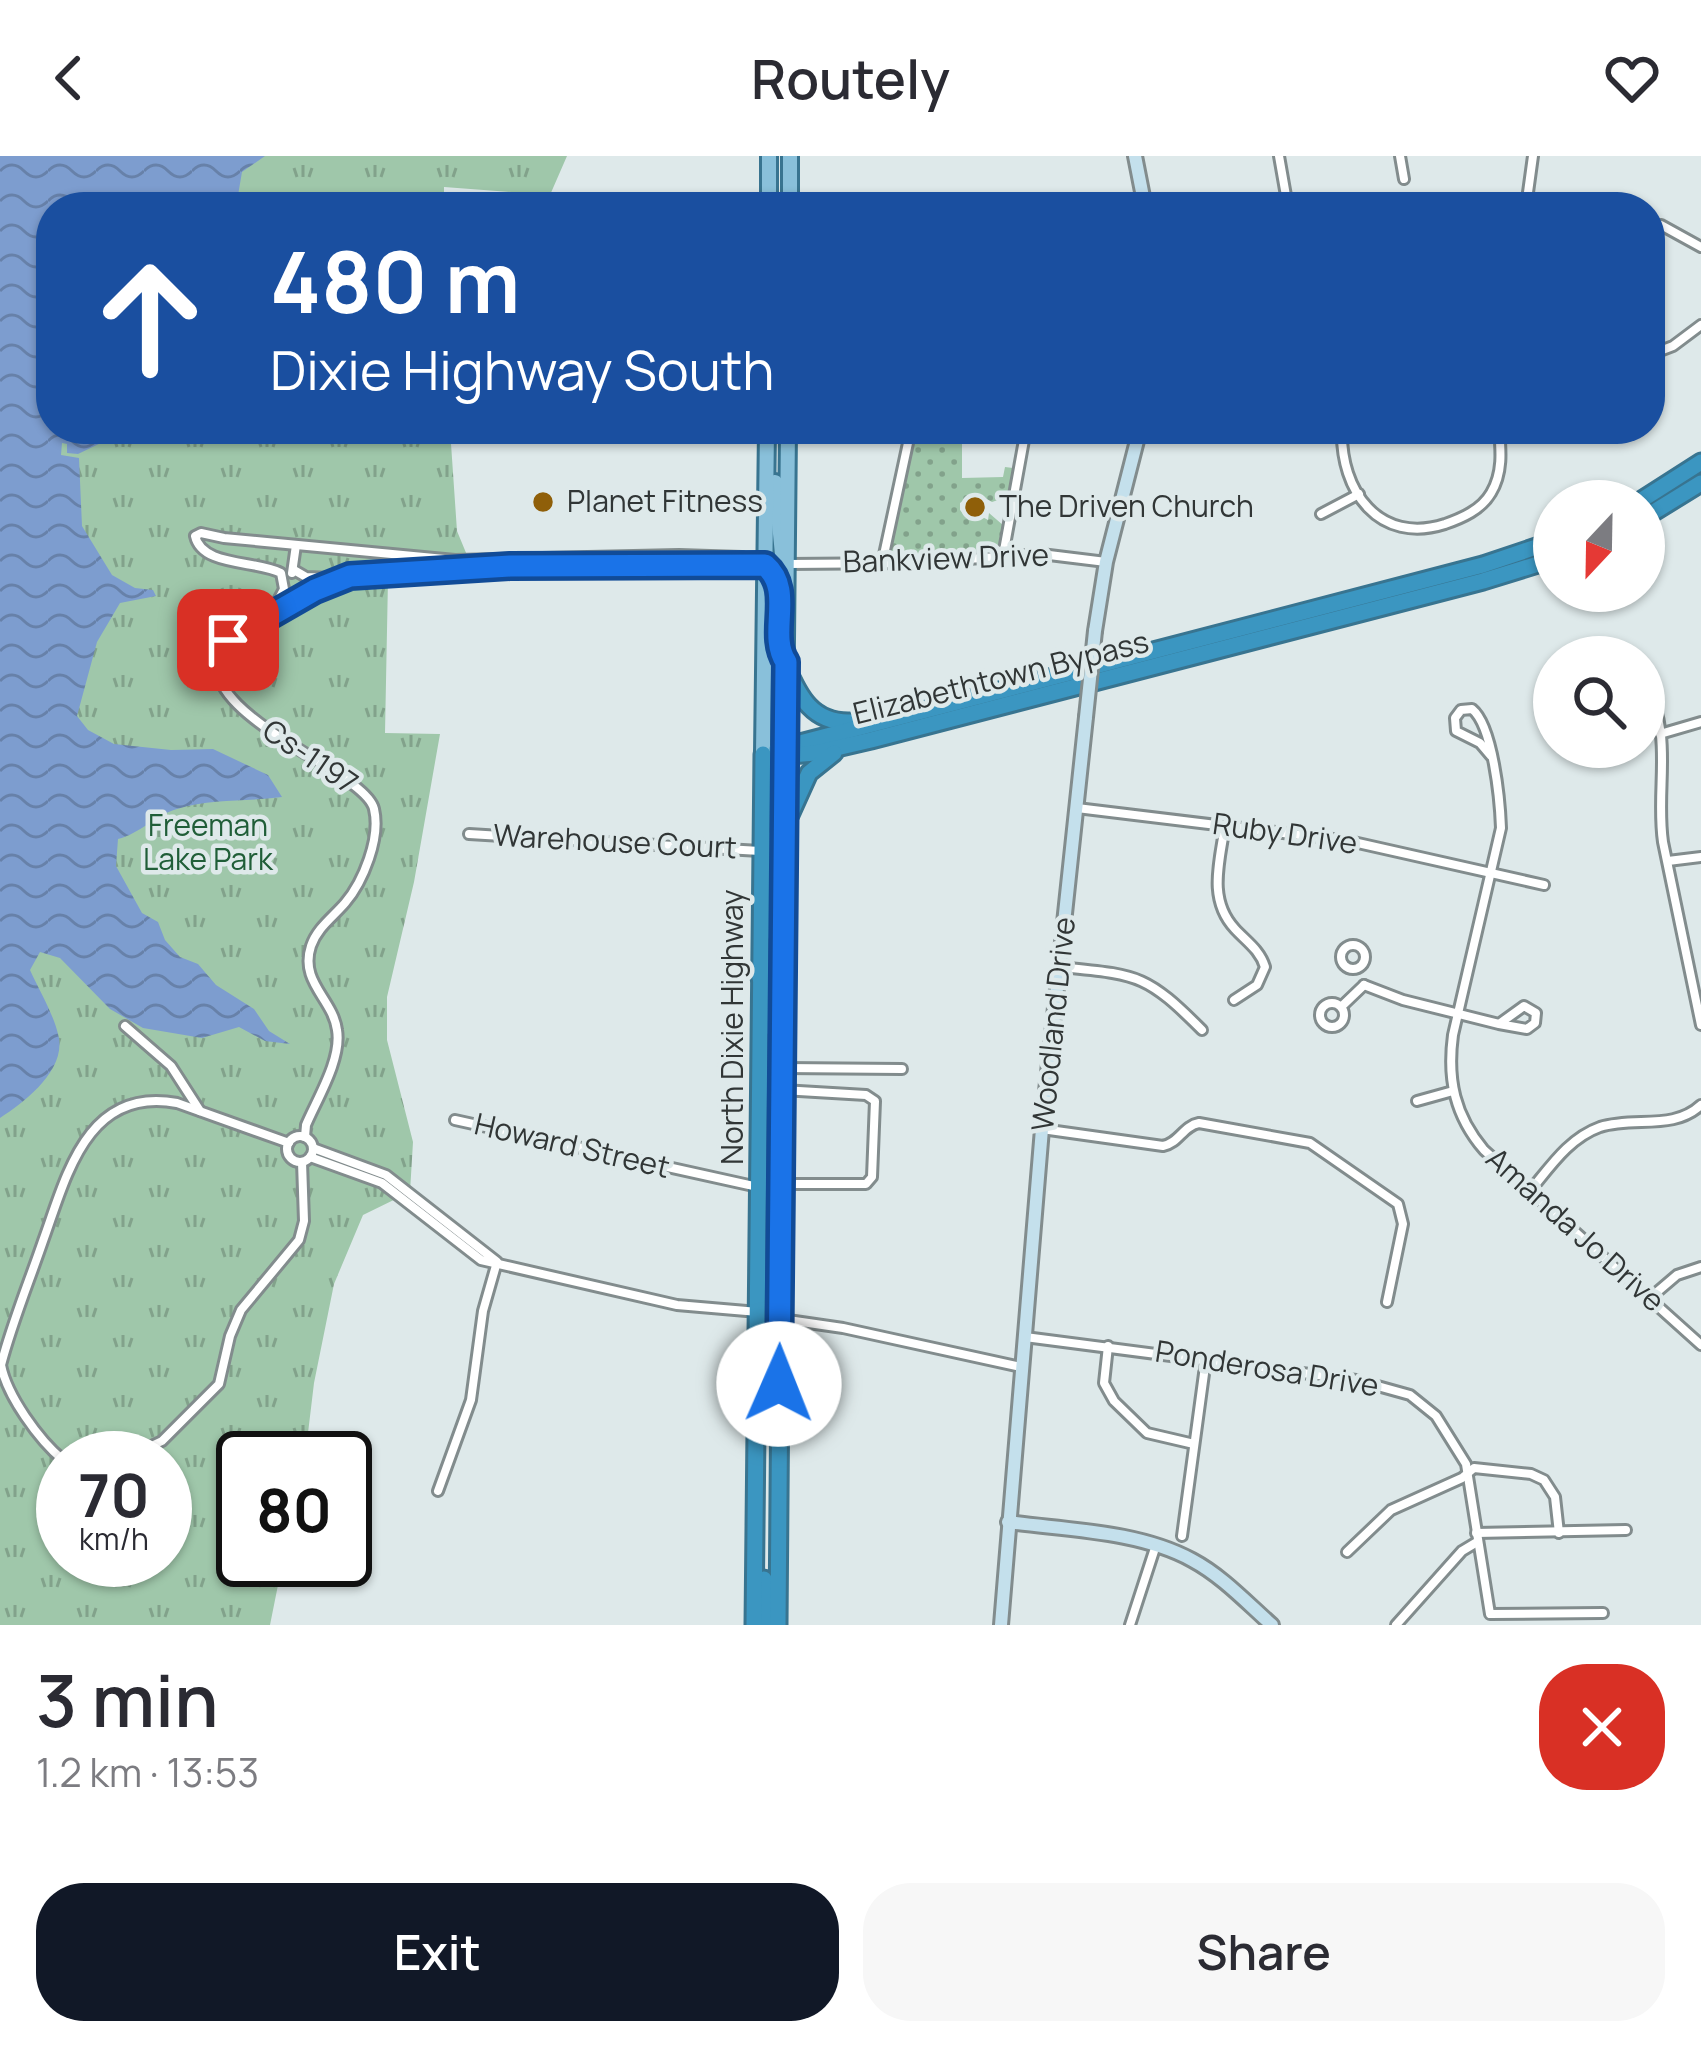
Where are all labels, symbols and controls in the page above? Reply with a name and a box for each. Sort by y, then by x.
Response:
text: Routely [751,41,950,115]
icon: back [36,45,102,111]
icon: heart [1599,45,1665,111]
text: 480 m [270,223,520,338]
icon: ahead [72,240,228,396]
text: Dixie Highway South [270,332,774,406]
place label: Planet Fitness [567,480,763,521]
north arrow [1533,480,1665,612]
map controls [1533,480,1665,768]
place label: The Driven Church [999,485,1254,526]
marker: Planet Fitness [530,489,556,515]
marker: The Driven Church [962,494,988,520]
street label: Bankview Drive [842,533,1050,582]
pin [177,589,279,691]
icon: arrive [195,607,261,673]
street label: Elizabethtown Bypass [848,620,1153,733]
button: search [1533,636,1665,768]
street label: Cs-1197 [255,709,366,803]
street label: Ruby Drive [1210,802,1360,863]
park label: Freeman Lake Park [143,804,274,879]
street label: Warehouse Court [492,814,738,867]
street label: North Dixie Highway [711,889,752,1165]
street label: Woodland Drive [1021,915,1084,1133]
street label: Howard Street [471,1102,674,1187]
street label: Amanda Jo Drive [1478,1138,1674,1320]
position arrow [716,1321,842,1447]
street label: Ponderosa Drive [1153,1330,1382,1405]
speed limit sign: 80 [216,1431,372,1587]
text: 70 [78,1453,150,1535]
text: km/h [79,1518,149,1559]
text: 3 min [36,1650,218,1749]
button: close [1539,1664,1665,1790]
text: 1.2 km · 13:53 [36,1745,259,1799]
button: Exit [36,1883,839,2021]
button: Share [863,1883,1665,2021]

